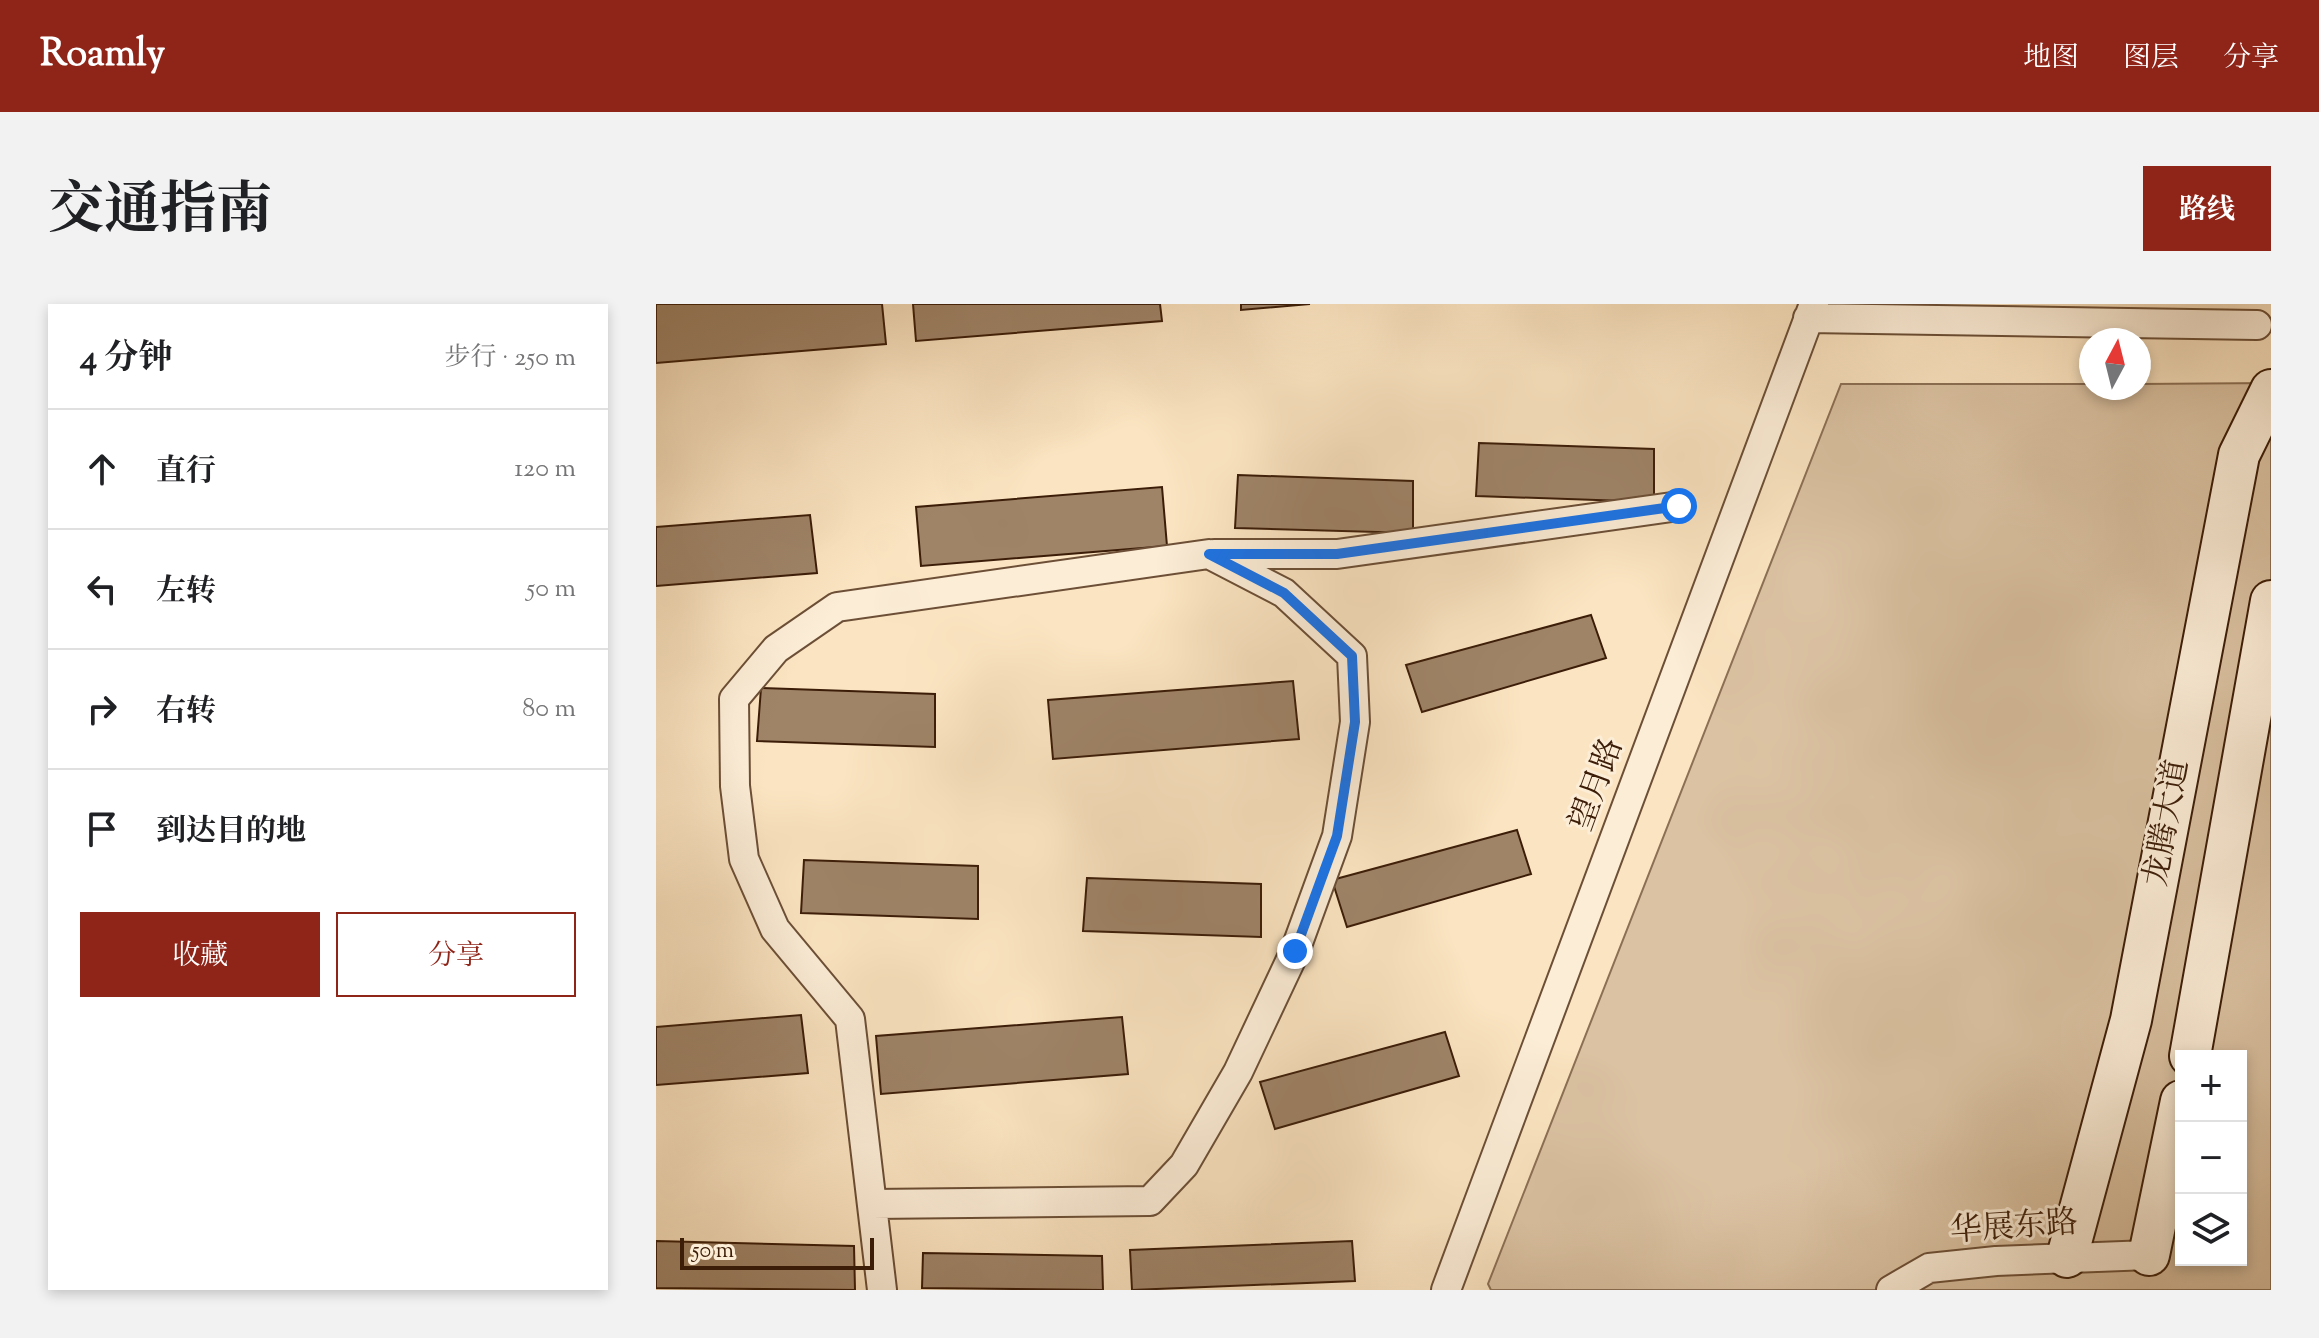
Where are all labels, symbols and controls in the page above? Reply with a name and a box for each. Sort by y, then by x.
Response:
text: Roamly [40,29,165,83]
text: 地图 [2023,39,2079,79]
text: 图层 [2123,39,2179,79]
text: 分享 [2223,39,2279,79]
button: 路线 [2143,166,2271,251]
text: 交通指南 [48,173,272,254]
north arrow [2079,328,2151,400]
text: 4 分钟 [80,335,172,384]
text: 步行 · 250 m [445,340,576,377]
icon: ahead [80,447,124,491]
text: 直行 [156,451,216,494]
text: 120 m [514,451,576,488]
route start [1661,488,1697,524]
icon: left [80,567,124,611]
text: 左转 [156,571,216,614]
text: 50 m [526,571,576,608]
icon: right [80,687,124,731]
text: 右转 [156,691,216,734]
text: 80 m [522,691,576,728]
street label: 望月路 [1560,732,1636,838]
street label: 龙腾大道 [2134,756,2202,890]
icon: arrive [80,807,124,851]
text: 到达目的地 [156,811,306,854]
button: 收藏 [80,912,320,997]
button: 分享 [336,912,576,997]
route end [1277,933,1313,969]
map controls [2175,1050,2247,1266]
button: + [2175,1050,2247,1122]
button: − [2175,1122,2247,1194]
button: layers [2175,1194,2247,1266]
street label: 华展东路 [1949,1201,2079,1255]
scale bar [680,1234,874,1270]
text: 50 m [692,1236,734,1268]

